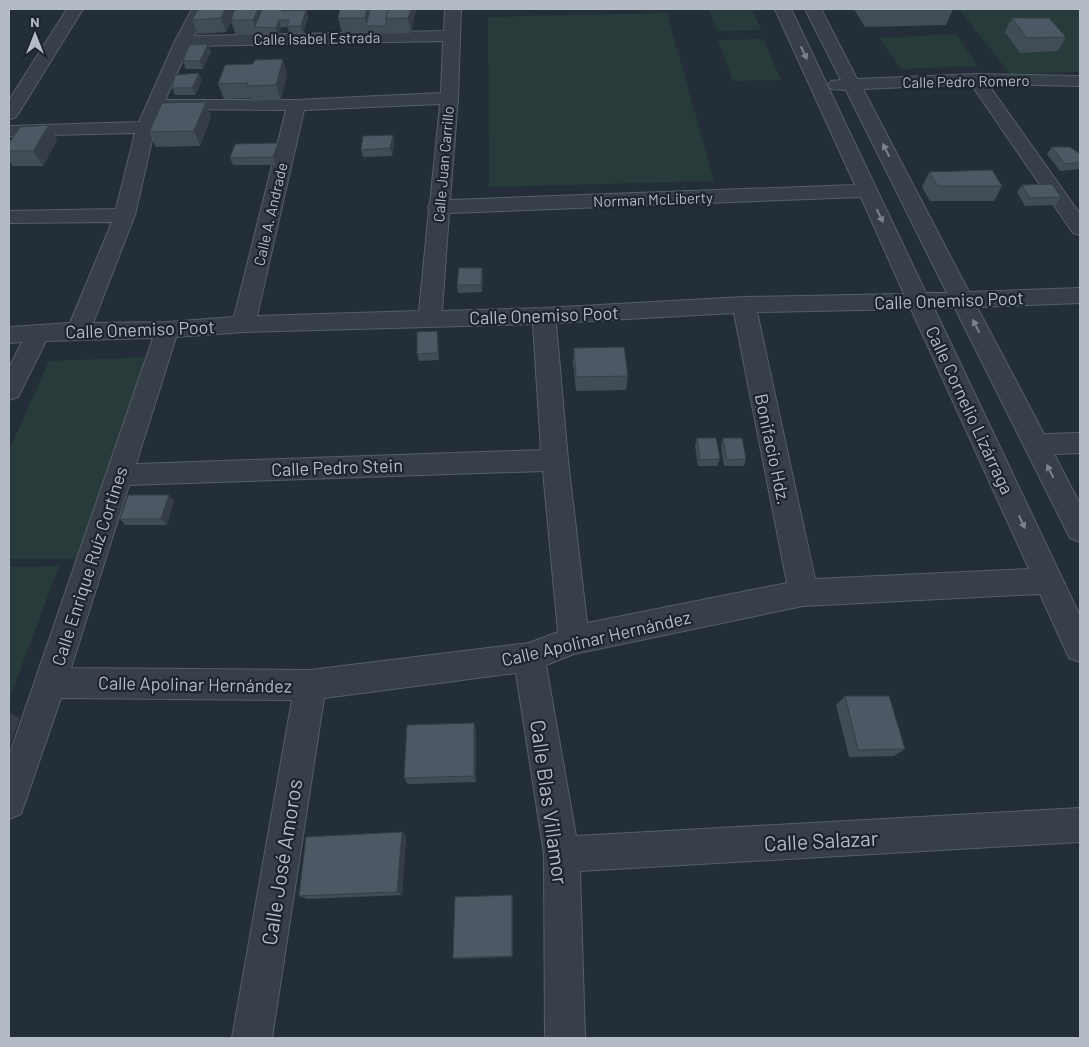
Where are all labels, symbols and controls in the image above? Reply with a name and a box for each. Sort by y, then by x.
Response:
north arrow [10,10,60,60]
text: N [30,13,40,30]
street label: Calle Isabel Estrada [254,28,380,48]
one-way arrow [800,46,808,60]
street label: Calle Pedro Romero [902,71,1030,91]
street label: Calle Juan Carrillo [429,105,457,223]
one-way arrow [882,143,890,158]
street label: Calle A. Andrade [249,161,291,267]
street label: Norman McLiberty [593,188,713,210]
one-way arrow [876,209,884,223]
street label: Calle Onemiso Poot [874,286,1024,314]
street label: Calle Onemiso Poot [469,301,619,329]
street label: Calle Onemiso Poot [65,315,215,343]
one-way arrow [972,319,980,333]
street label: Calle Cornelio Lizárraga [921,322,1019,498]
street label: Bonifacio Hdz. [751,392,795,506]
street label: Calle Pedro Stein [271,454,403,480]
street label: Calle Enrique Ruíz Cortines [46,463,132,669]
one-way arrow [1046,464,1054,478]
one-way arrow [1018,515,1026,529]
street label: Calle Apolinar Hernández [499,606,693,670]
street label: Calle Apolinar Hernández [98,671,292,697]
street label: Calle Blas Villamor [526,718,574,886]
street label: Calle José Amoros [256,777,306,947]
street label: Calle Salazar [763,824,879,855]

